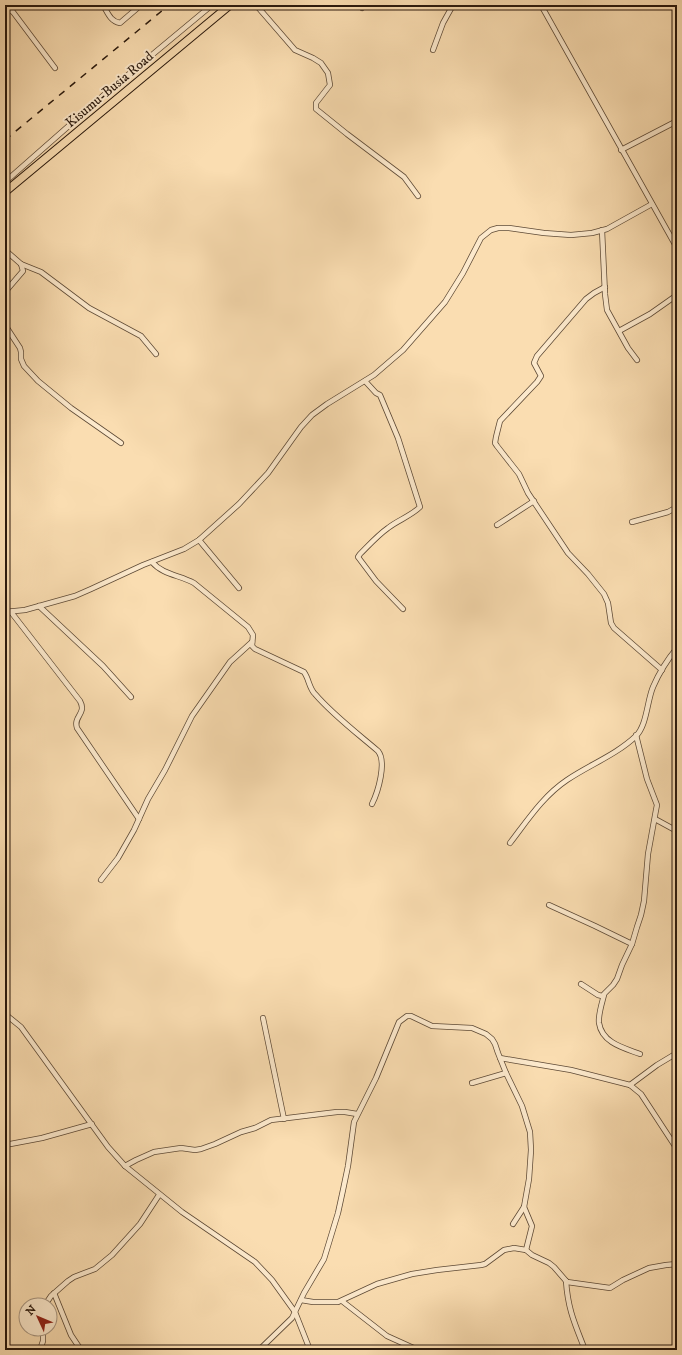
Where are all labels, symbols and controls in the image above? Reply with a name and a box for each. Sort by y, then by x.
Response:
street label: Kisumu-Busia Road [62,48,157,132]
north arrow [18,1297,58,1337]
text: N [23,1303,40,1319]

